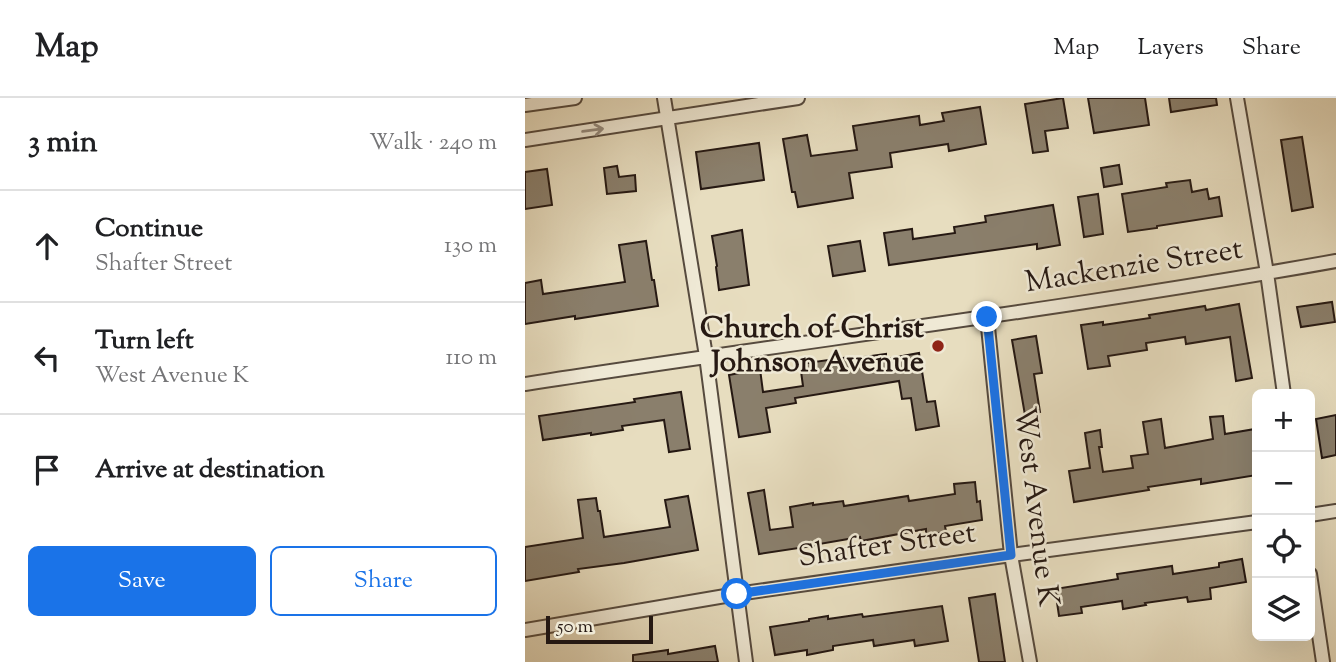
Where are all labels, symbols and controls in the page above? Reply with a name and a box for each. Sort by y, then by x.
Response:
text: Map [35,24,99,72]
text: Map [1053,31,1099,65]
text: Layers [1137,31,1204,65]
text: Share [1242,31,1301,65]
text: 3 min [28,122,98,165]
one-way arrow [581,123,603,136]
text: Walk · 240 m [369,127,497,160]
text: Continue [95,211,203,248]
icon: ahead [28,227,66,265]
street label: Mackenzie Street [1022,229,1246,305]
text: 130 m [444,230,497,263]
text: Shafter Street [95,248,232,281]
route end [971,301,1002,332]
place label: Church of Christ Johnson Avenue [700,308,925,385]
text: Turn left [95,323,194,360]
marker: Church of Christ Johnson Avenue [930,338,946,354]
icon: left [28,339,66,377]
text: 110 m [446,342,497,375]
text: West Avenue K [95,360,249,393]
map controls [1252,389,1315,641]
button: + [1252,389,1315,452]
street label: West Avenue K [1001,405,1069,610]
icon: arrive [28,451,66,489]
text: Arrive at destination [95,452,325,489]
button: − [1252,452,1315,515]
street label: Shafter Street [795,512,979,580]
button: locate [1252,515,1315,578]
button: Save [28,546,256,616]
button: Share [270,546,497,616]
route start [721,578,752,609]
button: layers [1252,578,1315,641]
scale bar [546,613,653,645]
text: 50 m [557,614,593,641]

